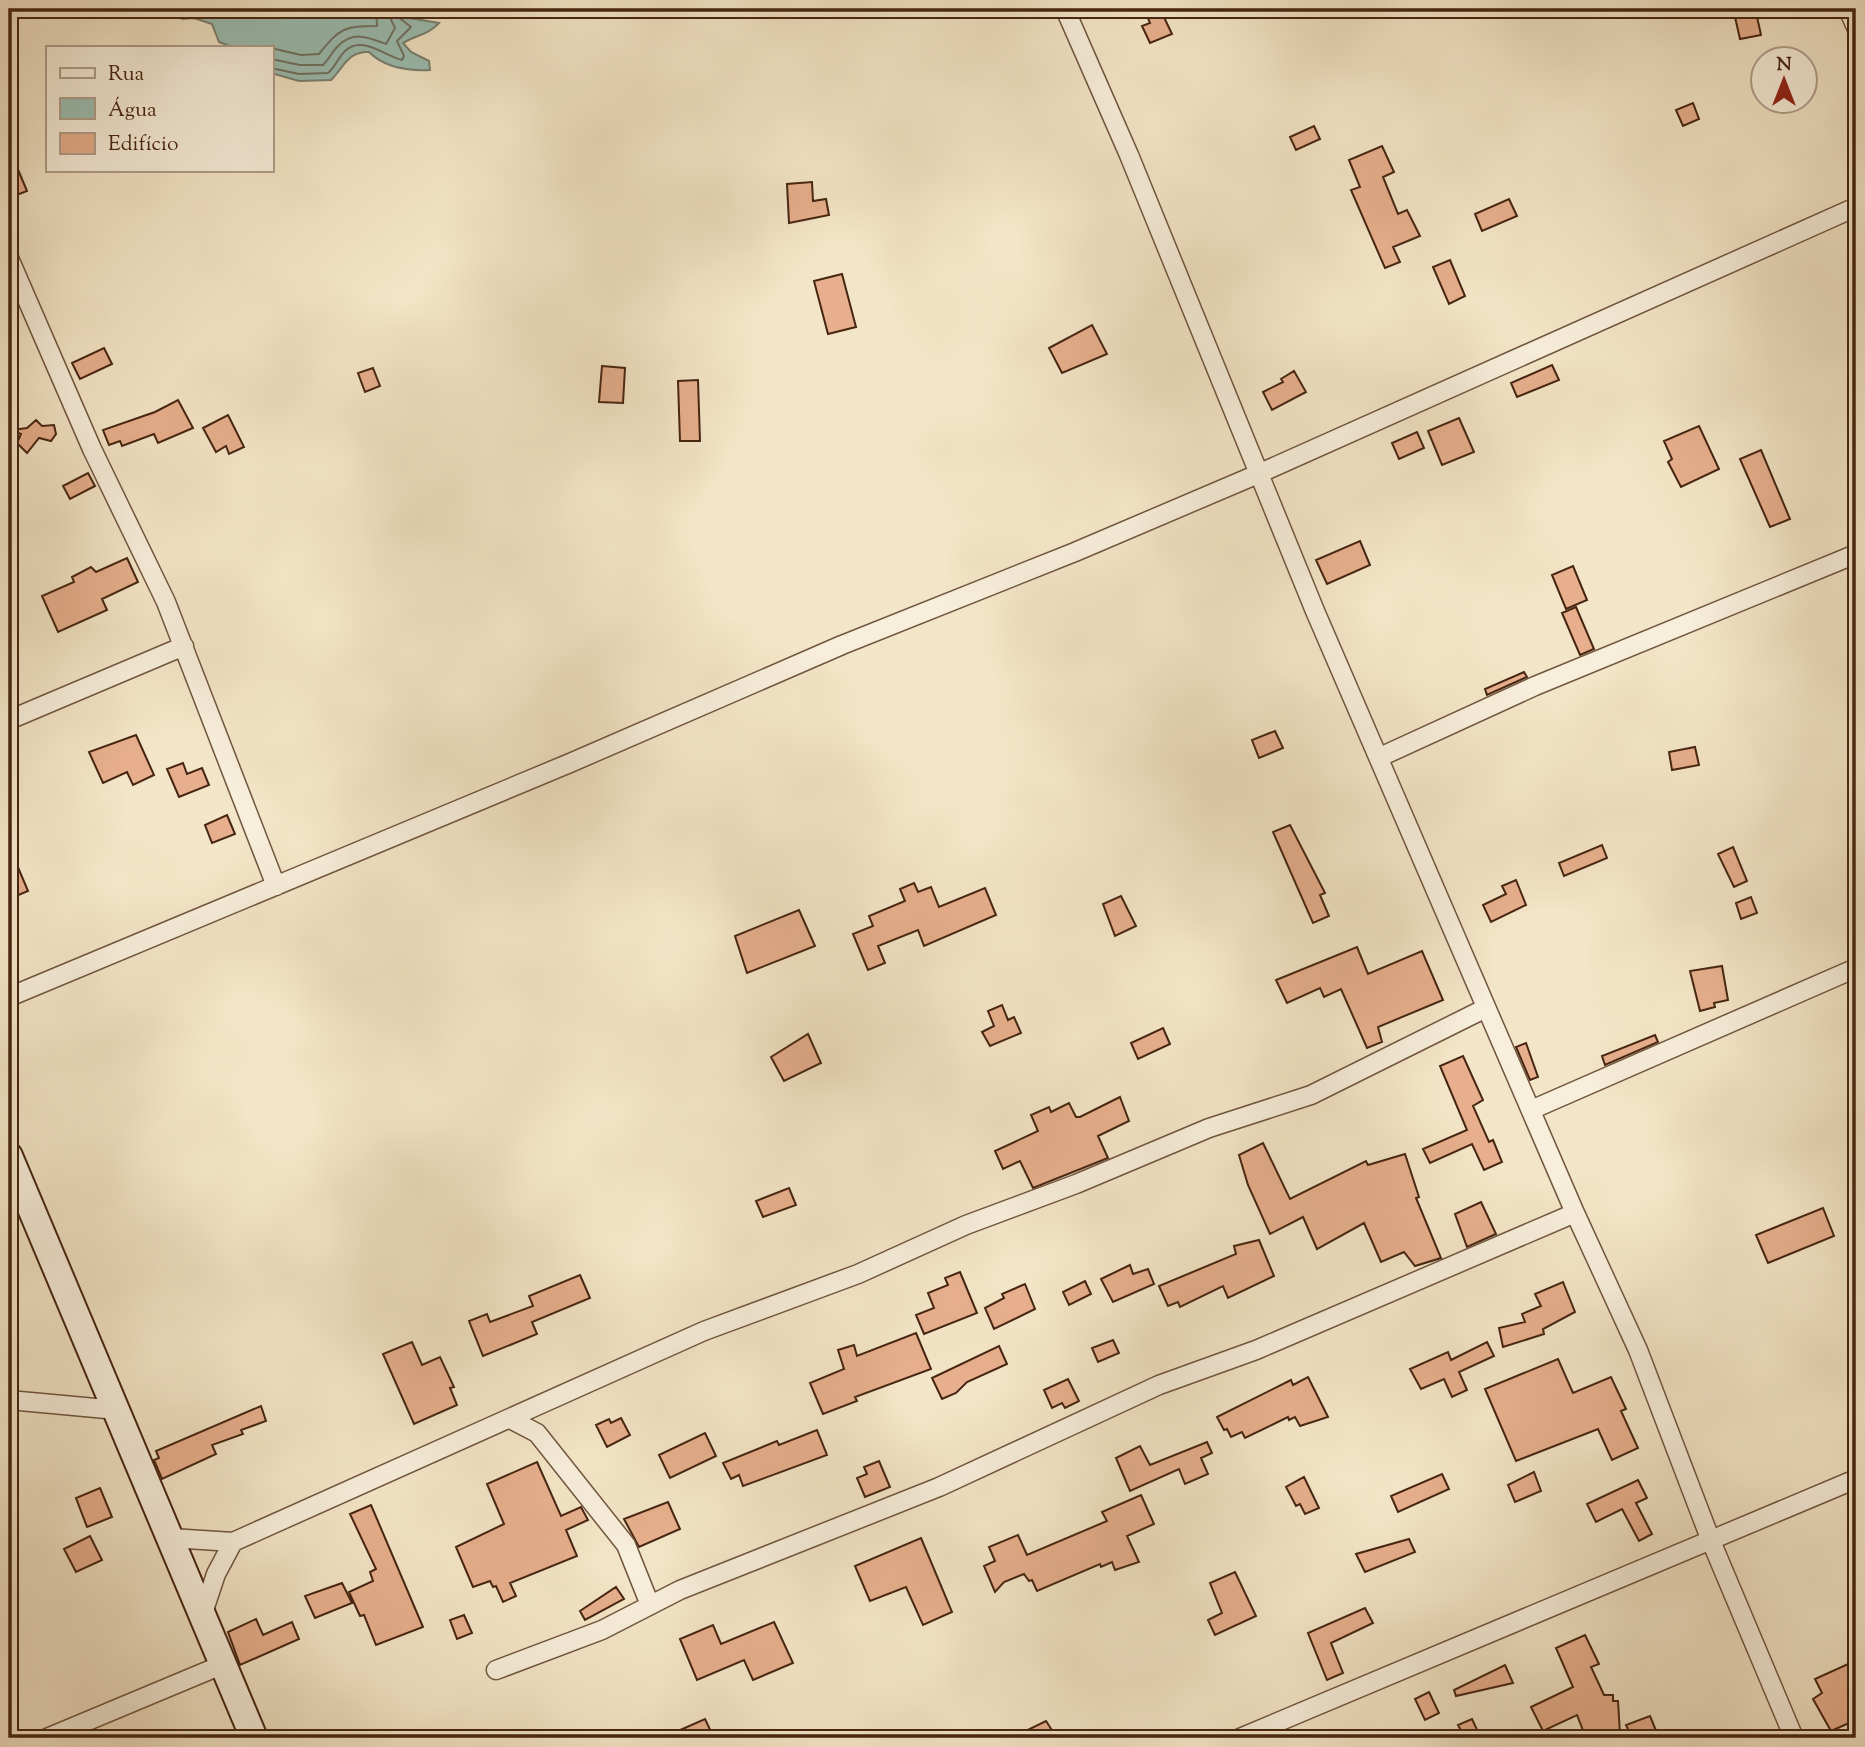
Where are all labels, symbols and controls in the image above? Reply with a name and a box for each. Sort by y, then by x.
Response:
legend [46,46,273,172]
north arrow [1750,46,1820,116]
text: N [1776,52,1792,79]
text: Rua [108,60,145,90]
text: Água [108,96,157,126]
text: Edifício [108,130,178,160]

